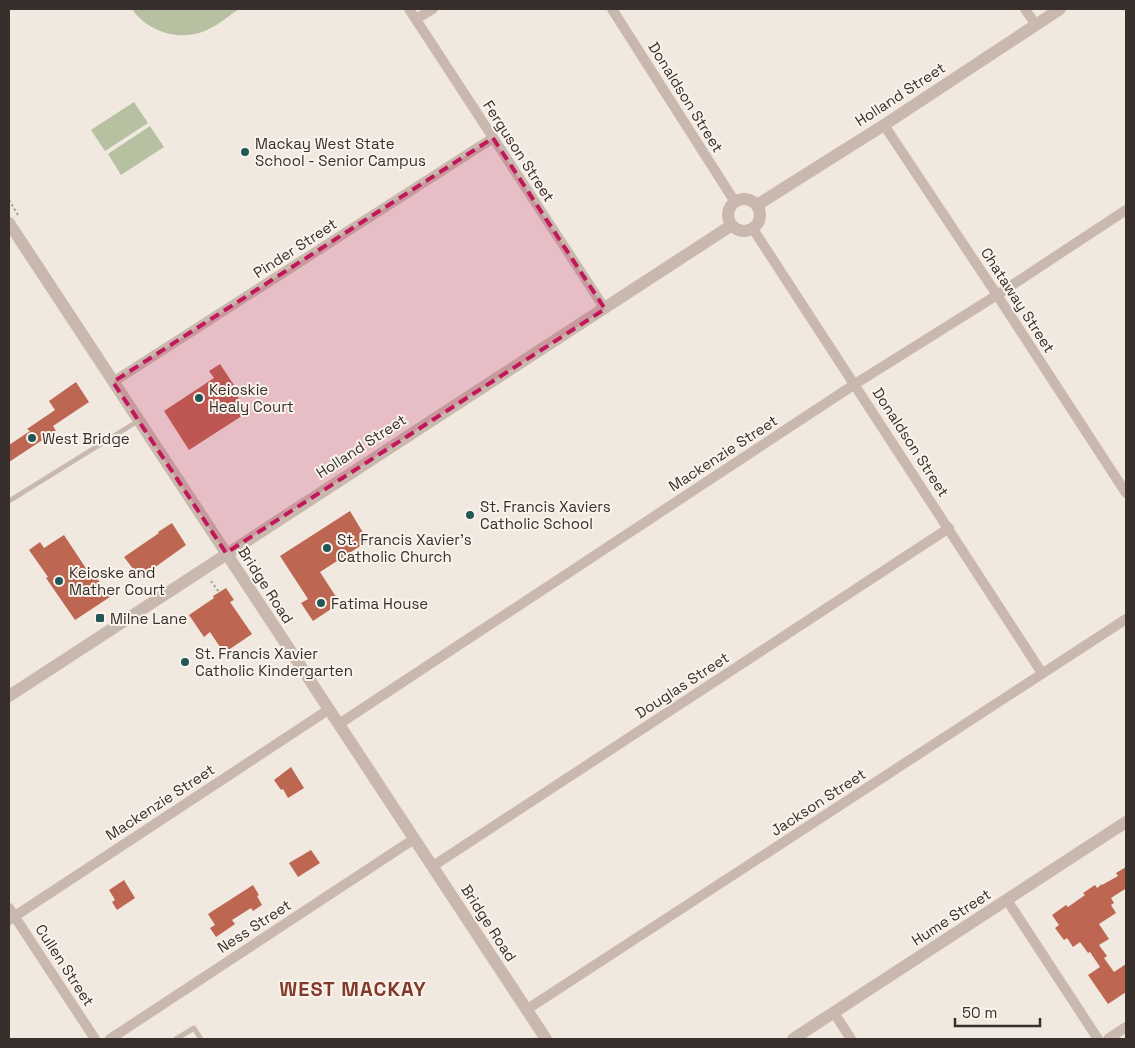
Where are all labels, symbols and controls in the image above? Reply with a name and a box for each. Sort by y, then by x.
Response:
street label: Donaldson Street [644,38,728,156]
street label: Holland Street [851,58,949,130]
street label: Ferguson Street [479,97,559,205]
place label: Mackay West State School - Senior Campus [255,134,426,170]
marker: Mackay West State School - Senior Campus [239,146,251,158]
street label: Pinder Street [250,214,340,282]
street label: Chataway Street [977,244,1059,356]
place label: Keioskie Healy Court [209,380,294,416]
street label: Donaldson Street [869,384,953,500]
marker: Keioskie Healy Court [193,392,205,404]
street label: Holland Street [312,410,410,482]
street label: Mackenzie Street [665,411,781,495]
place label: West Bridge [42,429,130,448]
marker: West Bridge [26,432,38,444]
place label: St. Francis Xaviers Catholic School [480,497,611,533]
marker: St. Francis Xaviers Catholic School [464,509,476,521]
place label: St. Francis Xavier's Catholic Church [337,530,472,566]
marker: St. Francis Xavier's Catholic Church [321,542,333,554]
street label: Bridge Road [234,543,298,627]
place label: Keioske and Mather Court [69,563,165,599]
marker: Keioske and Mather Court [53,575,65,587]
place label: Fatima House [331,594,428,613]
marker: Fatima House [315,597,327,609]
place label: Milne Lane [110,609,187,628]
marker: Milne Lane [94,612,106,624]
place label: St. Francis Xavier Catholic Kindergarten [195,644,353,680]
street label: Douglas Street [632,648,732,722]
marker: St. Francis Xavier Catholic Kindergarten [179,656,191,668]
street label: Mackenzie Street [102,760,218,844]
street label: Jackson Street [767,764,869,840]
street label: Bridge Road [457,881,521,965]
street label: Hume Street [908,884,994,950]
street label: Ness Street [213,895,295,957]
street label: Cullen Street [31,920,99,1010]
district label: WEST MACKAY [279,976,427,1002]
scale bar [955,996,1040,1028]
text: 50 m [962,1003,997,1022]

